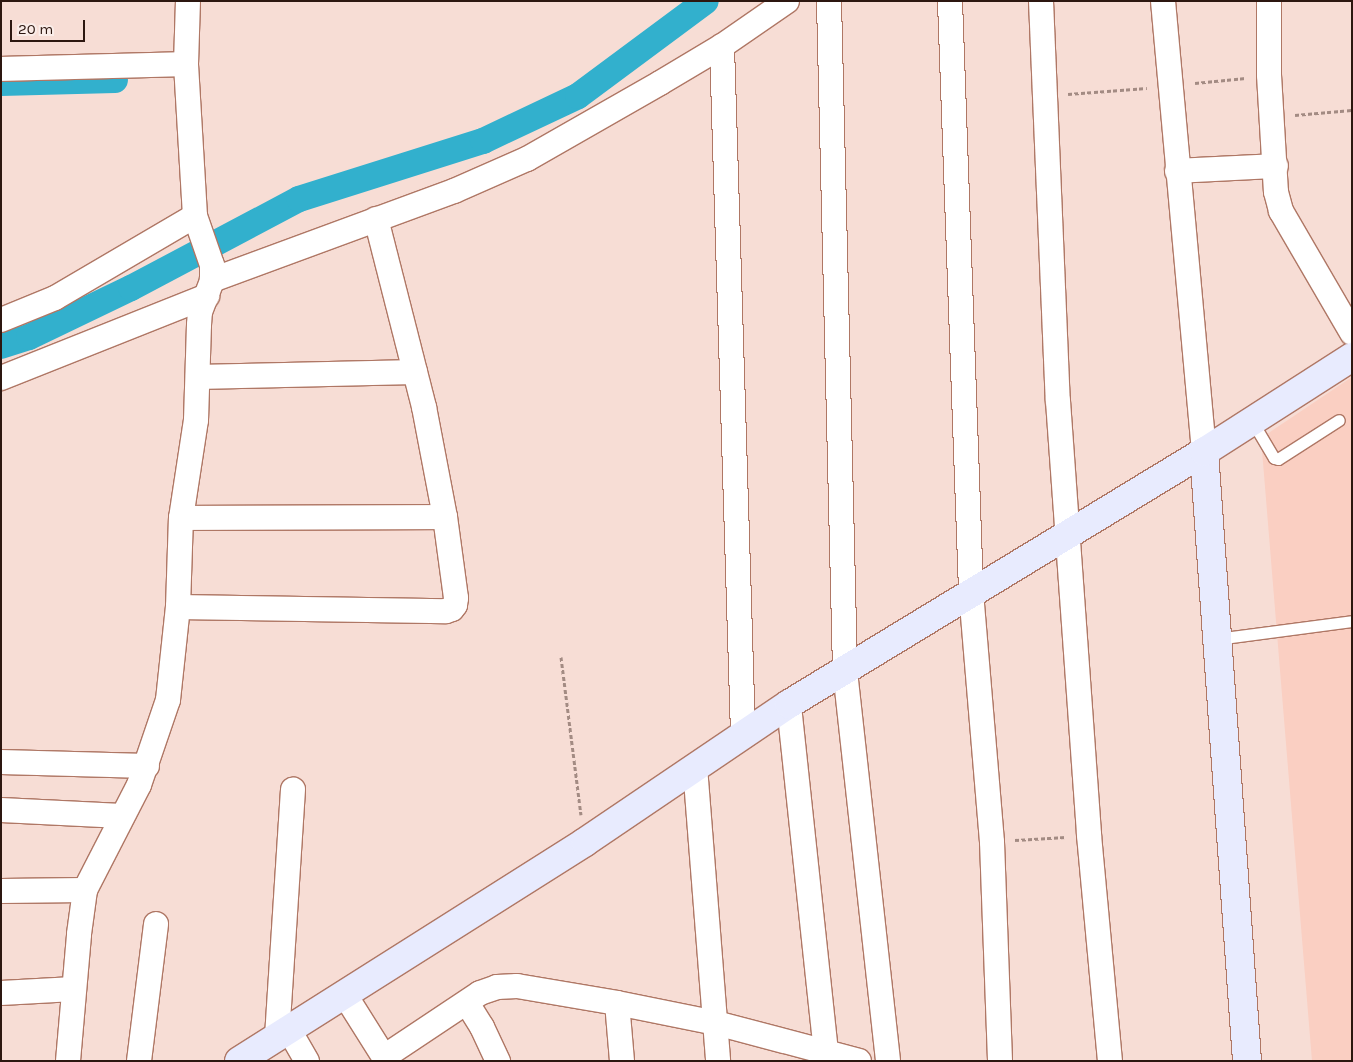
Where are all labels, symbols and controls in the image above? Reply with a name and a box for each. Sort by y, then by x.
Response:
scale bar [12,10,88,42]
text: 20 m [18,20,53,38]

